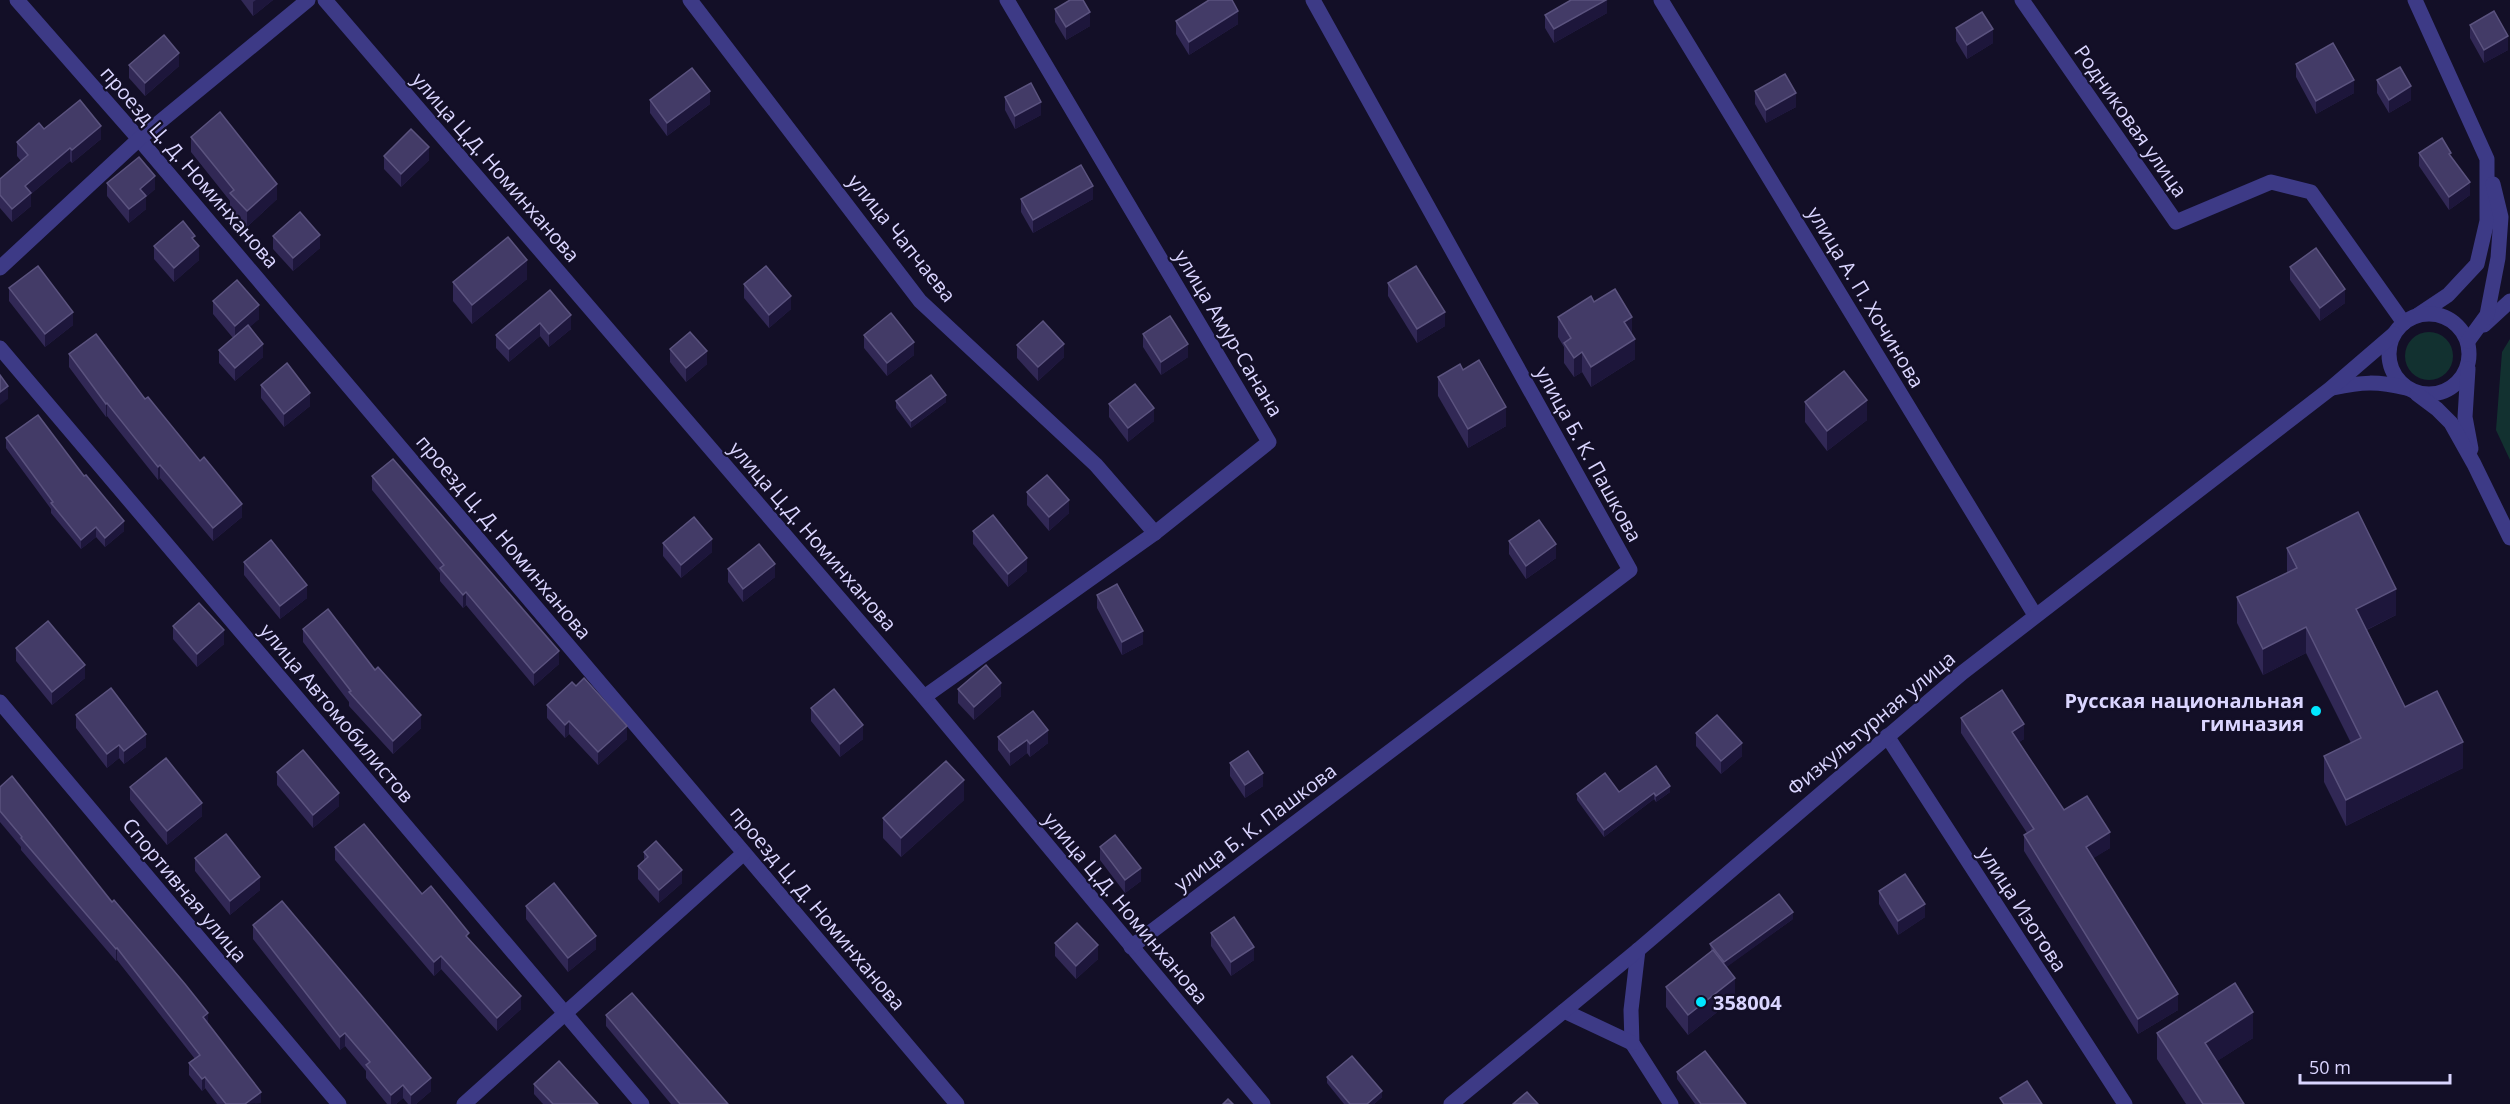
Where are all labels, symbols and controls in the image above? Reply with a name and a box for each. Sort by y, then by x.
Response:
street label: Родниковая улица [2068,40,2194,202]
street label: проезд Ц. Д. Номинханова [95,60,285,274]
street label: улица Ц.Д. Номинханова [406,67,586,267]
street label: улица Чапчаева [842,168,962,308]
street label: улица А. П. Хочинова [1801,201,1931,393]
street label: улица Амур-Санана [1168,245,1290,421]
street label: улица Б. К. Пашкова [1529,361,1649,547]
street label: проезд Ц. Д. Номинханова [410,429,598,645]
street label: улица Ц.Д. Номинханова [723,436,903,636]
street label: улица Автомобилистов [254,618,420,808]
street label: Физкультурная улица [1781,645,1961,801]
place label: Русская национальная гимназия [2064,687,2304,737]
marker: Русская национальная гимназия [2309,704,2323,718]
street label: улица Б. К. Пашкова [1168,757,1342,897]
street label: проезд Ц. Д. Номинханова [724,800,912,1016]
street label: улица Ц.Д. Номинханова [1038,806,1214,1010]
street label: Спортивная улица [117,812,253,968]
street label: улица Изотова [1972,841,2074,977]
place label: 358004 [1713,989,1782,1016]
marker: 358004 [1694,995,1708,1009]
scale bar [2300,1047,2450,1085]
text: 50 m [2309,1055,2351,1079]

